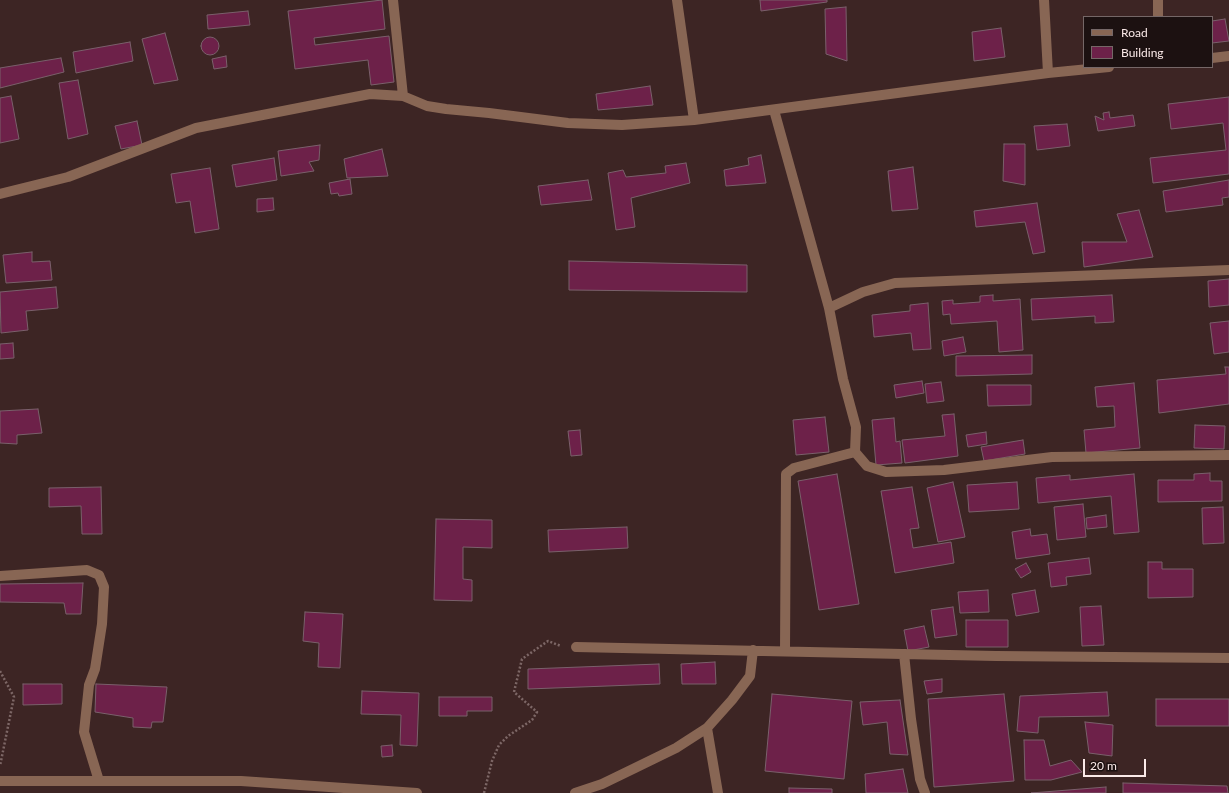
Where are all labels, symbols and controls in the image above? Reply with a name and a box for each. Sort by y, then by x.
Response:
legend [1083,16,1213,68]
text: Road [1121,25,1148,40]
text: Building [1121,45,1164,60]
scale bar [1085,751,1148,777]
text: 20 m [1090,758,1117,773]

